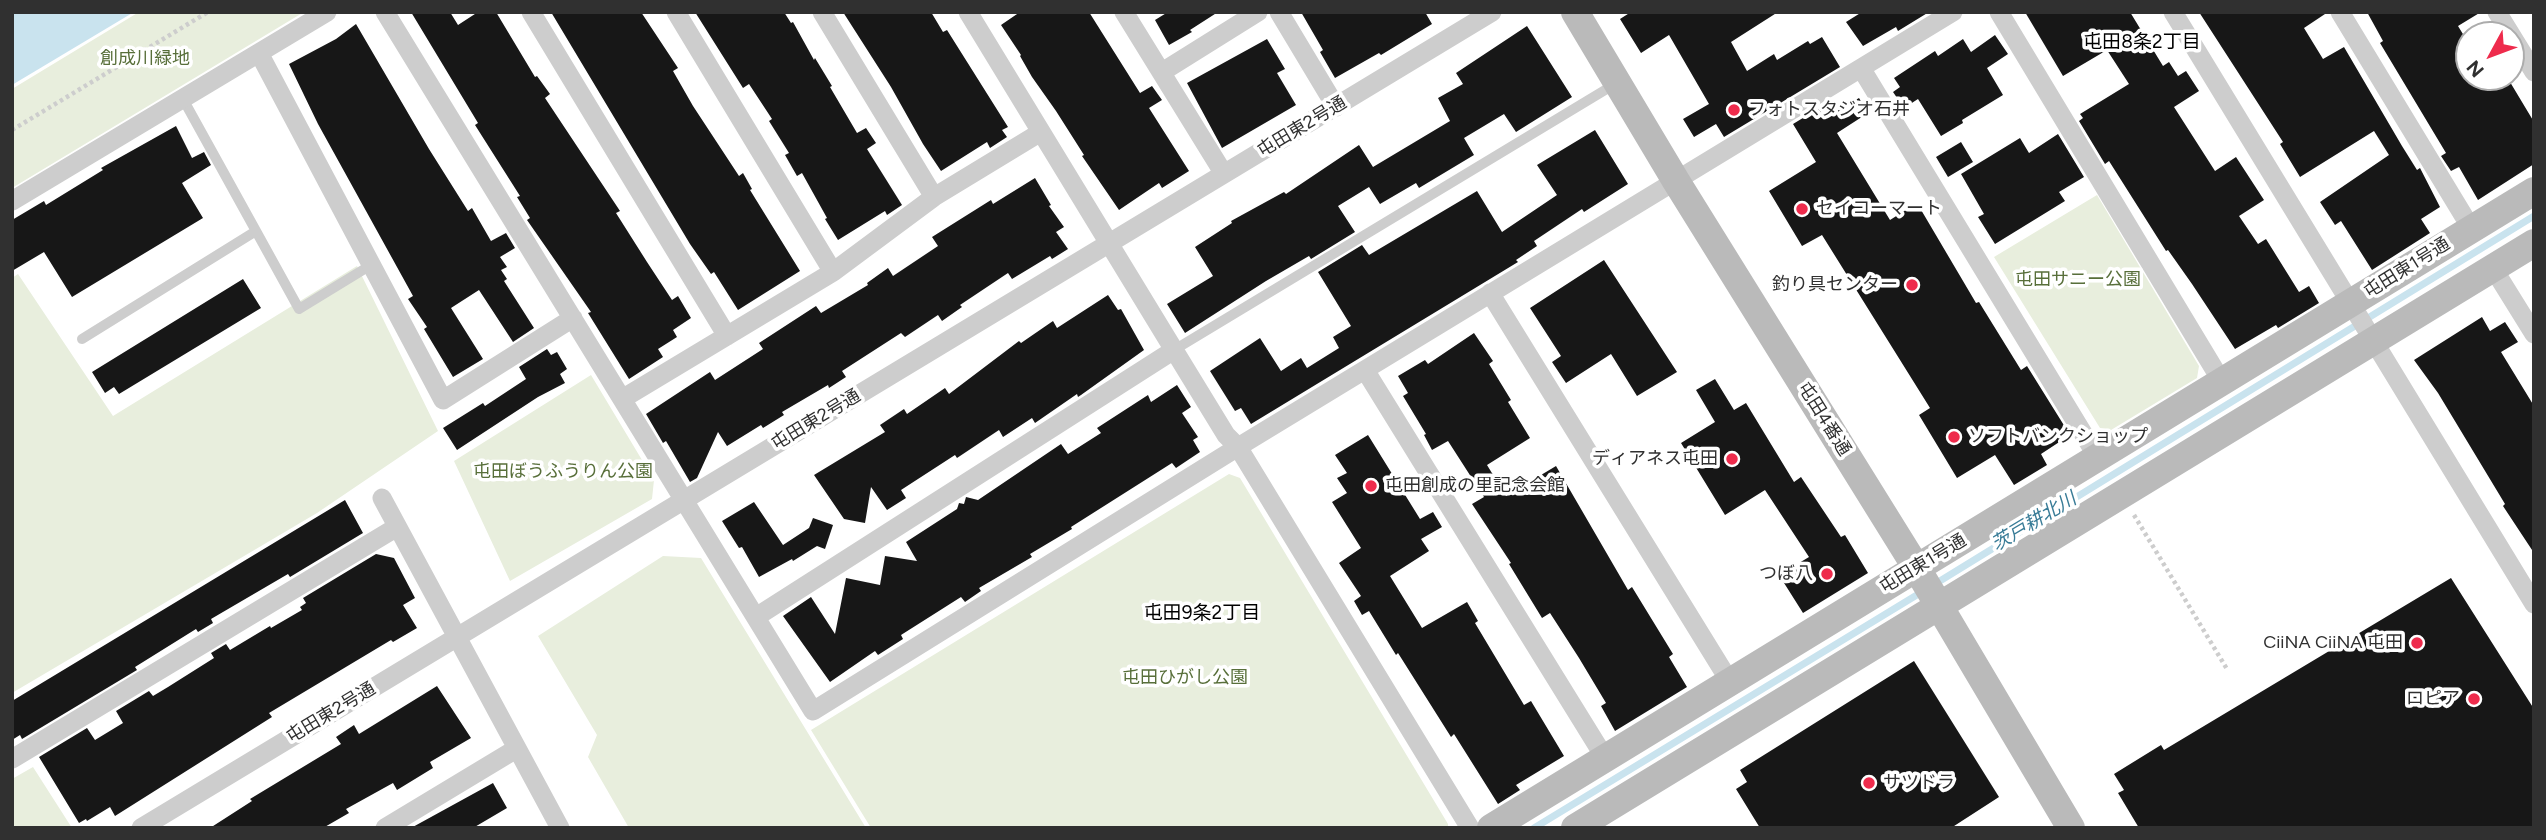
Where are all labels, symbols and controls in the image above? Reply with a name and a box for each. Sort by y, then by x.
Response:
north arrow [2455,21,2525,91]
district label: 屯田8条2丁目 [2083,31,2201,53]
park label: 創成川緑地 [100,48,190,70]
text: N [2462,56,2489,82]
street label: 屯田東2号通 [1254,92,1350,162]
place label: フォトスタジオ石井 [1748,99,1910,121]
marker: フォトスタジオ石井 [1726,102,1742,118]
place label: セイコーマート [1816,198,1942,220]
marker: セイコーマート [1794,201,1810,217]
street label: 屯田東1号通 [2360,233,2454,303]
park label: 屯田サニー公園 [2015,269,2141,291]
place label: 釣り具センター [1772,274,1898,296]
marker: 釣り具センター [1904,277,1920,293]
street label: 屯田4番通 [1793,378,1855,460]
street label: 屯田東2号通 [768,385,864,455]
place label: ソフトバンクショップ [1968,426,2148,448]
marker: ソフトバンクショップ [1946,429,1962,445]
place label: ディアネス屯田 [1592,448,1718,470]
marker: ディアネス屯田 [1724,451,1740,467]
park label: 屯田ぼうふうりん公園 [473,461,653,483]
place label: 屯田創成の里記念会館 [1385,475,1565,497]
marker: 屯田創成の里記念会館 [1363,478,1379,494]
water label: 茨戸耕北川 [1987,488,2081,556]
street label: 屯田東1号通 [1876,530,1970,598]
place label: つぼ八 [1759,563,1813,585]
marker: つぼ八 [1819,566,1835,582]
district label: 屯田9条2丁目 [1144,602,1260,624]
place label: CiiNA CiiNA 屯田 [2263,632,2403,654]
marker: CiiNA CiiNA 屯田 [2409,635,2425,651]
park label: 屯田ひがし公園 [1122,667,1248,689]
street label: 屯田東2号通 [283,678,379,748]
place label: ロピア [2406,688,2460,710]
marker: ロピア [2466,691,2482,707]
place label: サツドラ [1883,772,1955,794]
marker: サツドラ [1861,775,1877,791]

